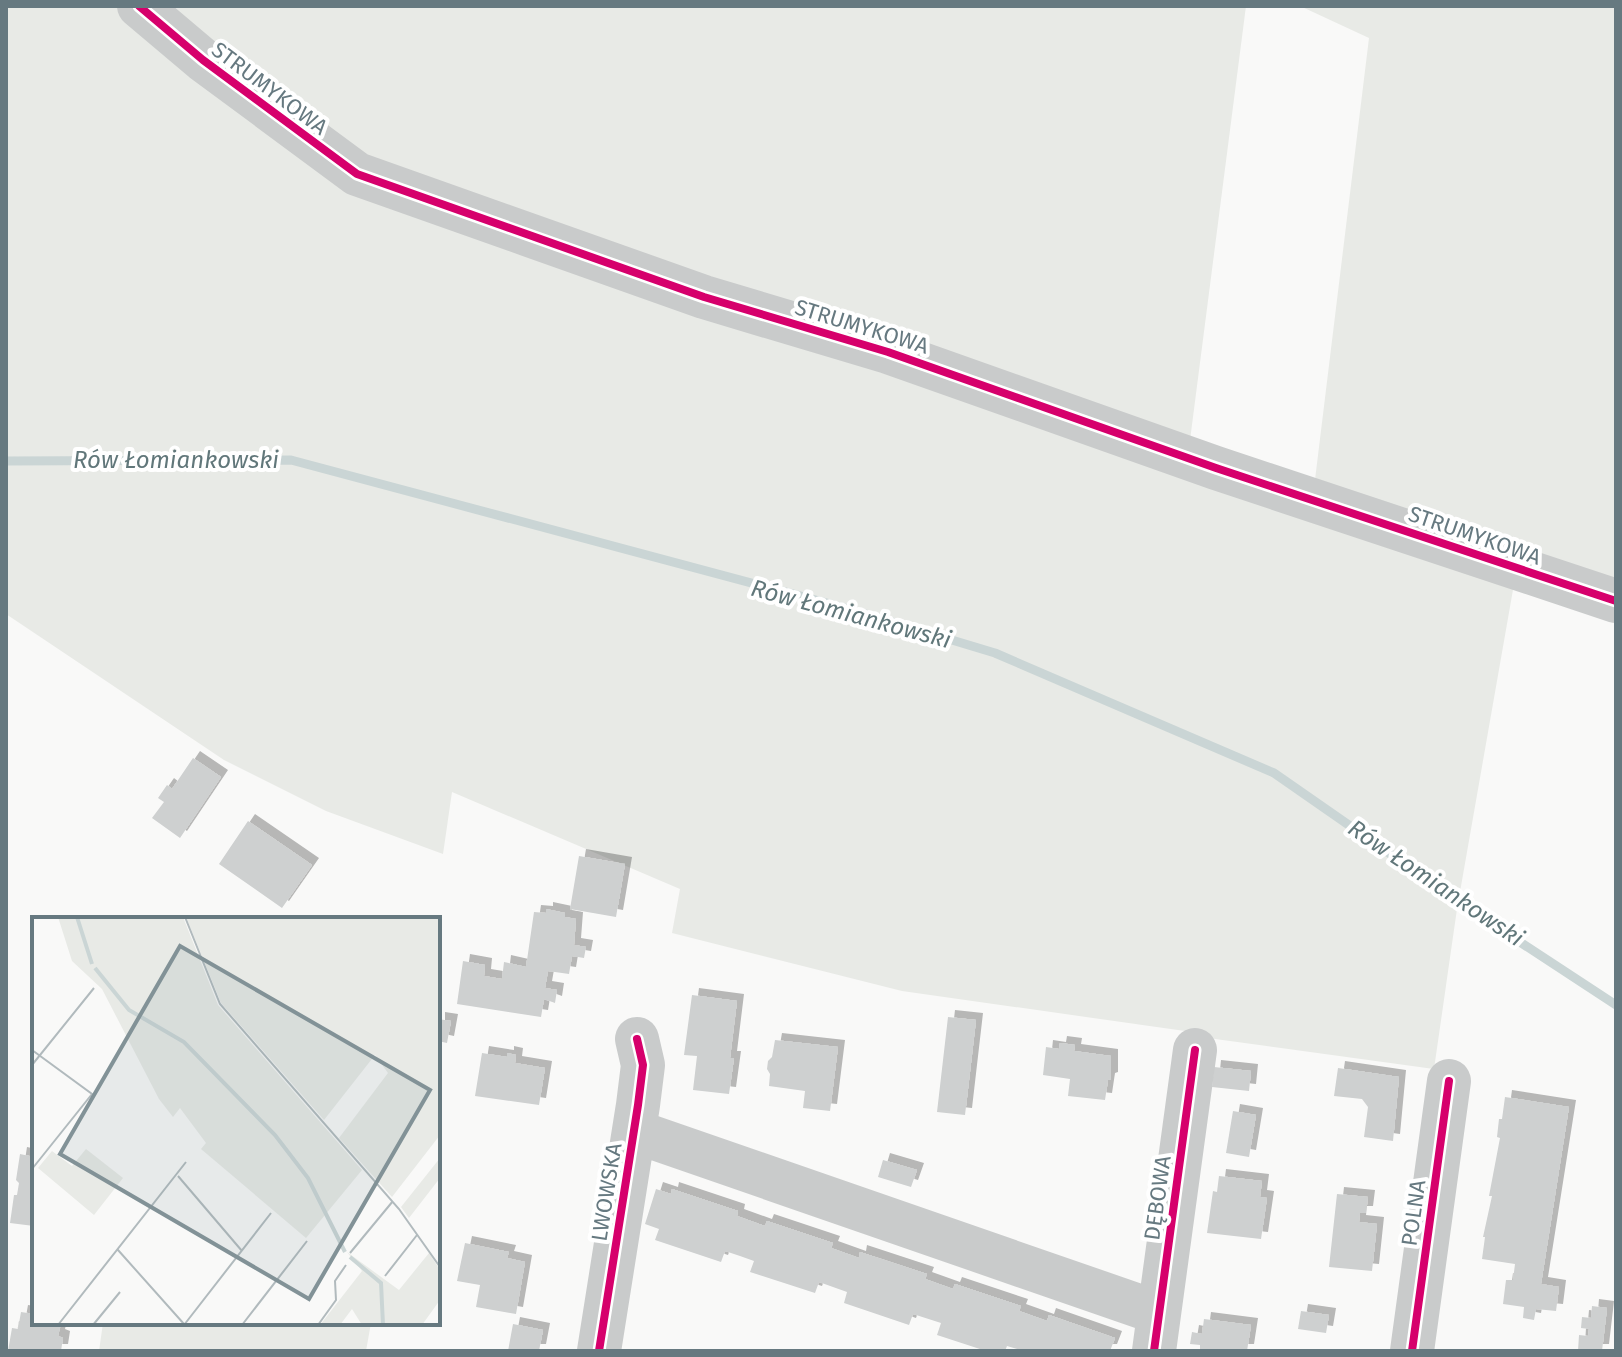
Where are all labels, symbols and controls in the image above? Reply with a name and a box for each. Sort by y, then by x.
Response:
street label: STRUMYKOWA [206,36,333,141]
street label: STRUMYKOWA [792,293,932,360]
water label: Rów Łomiankowski [73,446,279,474]
street label: STRUMYKOWA [1405,500,1545,571]
water label: Rów Łomiankowski [748,574,954,654]
water label: Rów Łomiankowski [1343,814,1529,952]
inset map [32,917,440,1325]
street label: LWOWSKA [585,1141,628,1243]
street label: DĘBOWA [1138,1154,1177,1242]
street label: POLNA [1395,1178,1432,1248]

